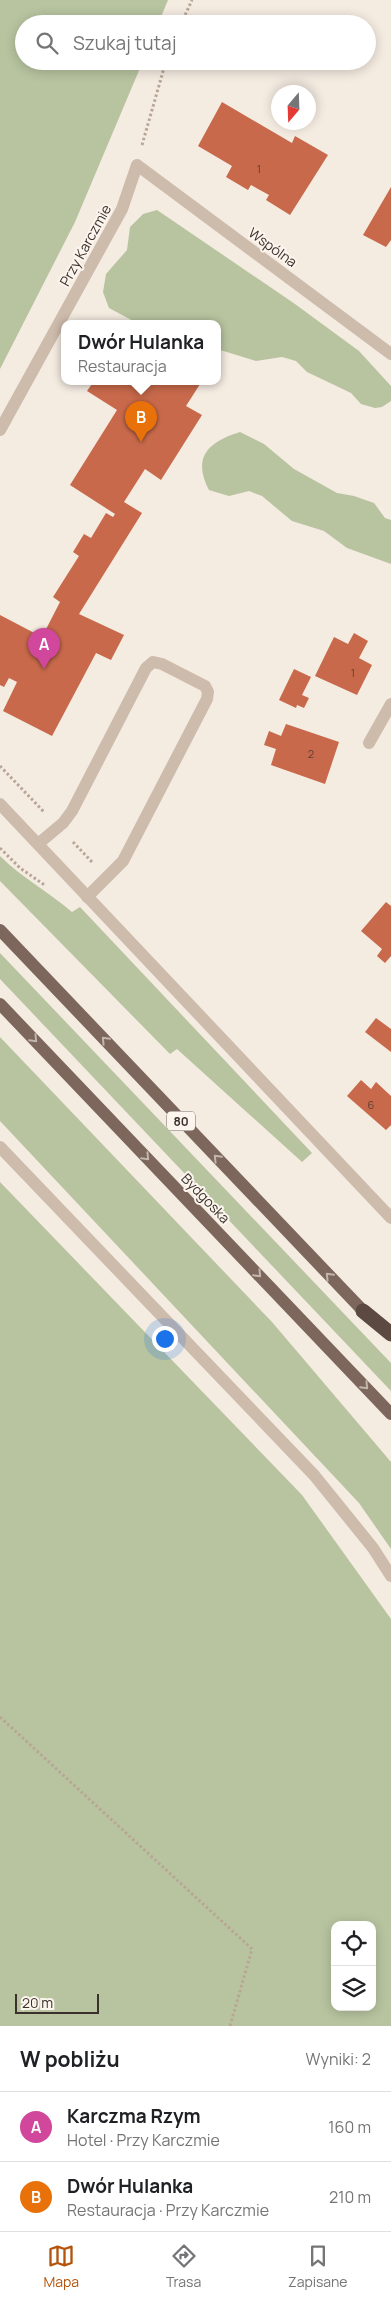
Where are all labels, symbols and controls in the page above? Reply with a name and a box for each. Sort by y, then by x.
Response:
search box [15,15,376,70]
icon: search [33,29,61,57]
text: Szukaj tutaj [73,30,176,56]
north arrow [271,85,316,130]
house number: 1 [257,161,261,176]
street label: Przy Karczmie [55,201,115,289]
street label: Wspólna [245,223,301,271]
popup [61,320,221,385]
text: Dwór Hulanka [78,329,204,355]
text: Restauracja [78,355,167,377]
pin: B [125,401,157,442]
pin: A [28,628,60,669]
house number: 1 [351,665,355,680]
house number: 2 [308,746,314,761]
one-way arrow [28,1033,37,1042]
one-way arrow [102,1037,111,1046]
house number: 6 [368,1097,375,1112]
road number: 80 [167,1112,195,1130]
one-way arrow [140,1151,149,1160]
one-way arrow [214,1155,223,1164]
street label: Bydgoska [177,1169,235,1227]
one-way arrow [252,1269,261,1278]
one-way arrow [326,1272,335,1281]
your location [152,1326,178,1352]
one-way arrow [359,1381,368,1390]
map controls [331,1921,376,2011]
button: locate [331,1921,376,1966]
button: layers [331,1966,376,2011]
scale bar [15,1991,99,2014]
text: 20 m [22,1993,53,2012]
text: W pobliżu [20,2045,120,2073]
text: Wyniki: 2 [306,2048,371,2070]
text: Karczma Rzym [67,2103,201,2129]
text: A [31,2116,41,2138]
text: 160 m [328,2116,371,2138]
text: Hotel · Przy Karczmie [67,2129,220,2151]
text: Dwór Hulanka [67,2173,193,2199]
text: B [31,2186,41,2208]
text: 210 m [329,2186,371,2208]
text: Restauracja · Przy Karczmie [67,2199,269,2221]
tab: Mapa [43,2242,79,2291]
tab: Trasa [166,2242,201,2291]
tab: Zapisane [288,2242,348,2291]

